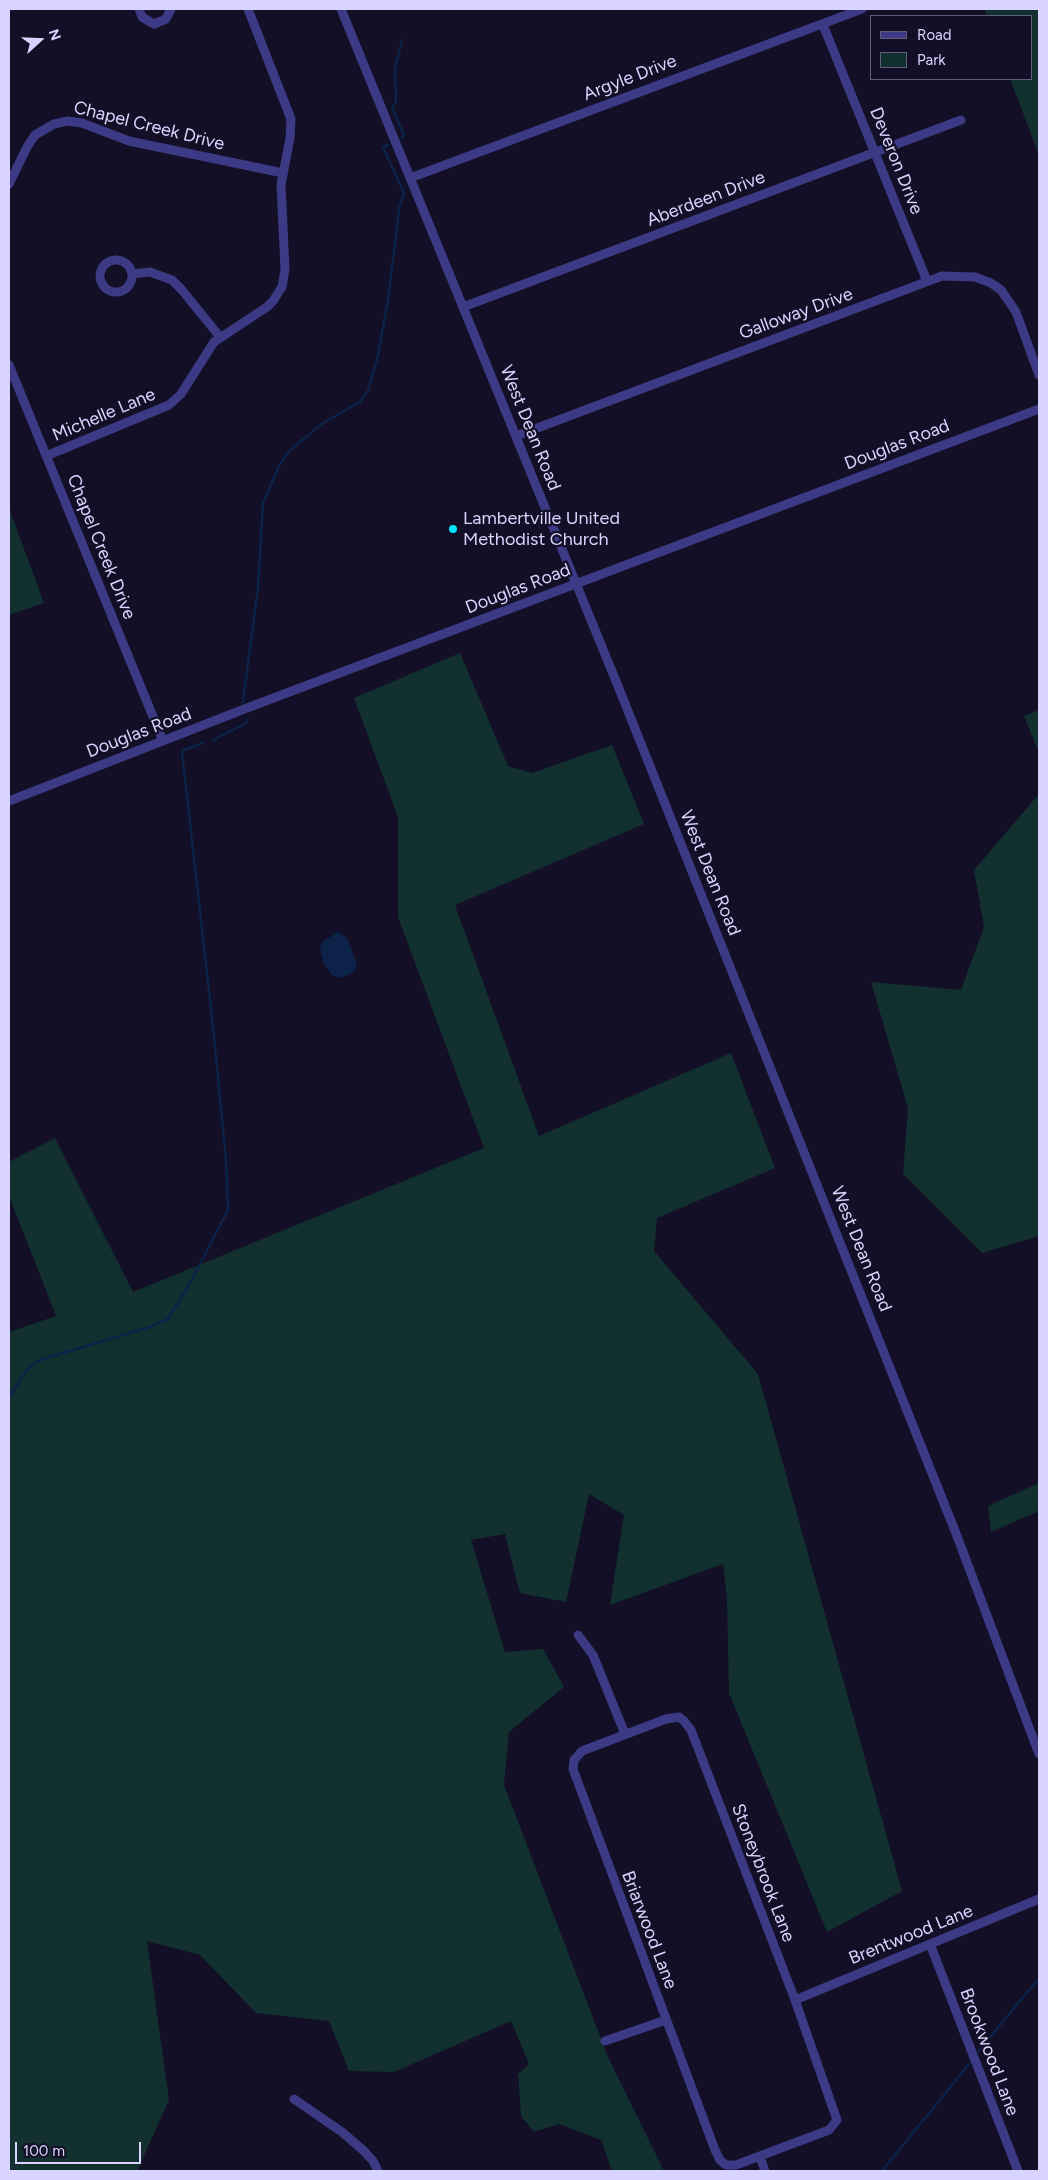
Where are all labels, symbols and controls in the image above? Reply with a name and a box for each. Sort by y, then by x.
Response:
north arrow [15,15,65,65]
legend [870,15,1033,80]
text: Road [917,26,952,44]
text: N [45,27,64,43]
street label: Argyle Drive [580,50,680,106]
text: Park [917,51,946,69]
street label: Chapel Creek Drive [71,97,227,155]
street label: Deveron Drive [865,104,927,218]
street label: Aberdeen Drive [644,167,768,231]
street label: Galloway Drive [736,283,856,345]
street label: West Dean Road [495,362,565,494]
street label: Michelle Lane [49,384,159,446]
street label: Douglas Road [841,415,953,475]
street label: Chapel Creek Drive [62,471,140,623]
place label: Lambertville United Methodist Church [463,508,620,550]
marker: Lambertville United Methodist Church [447,523,459,535]
street label: Douglas Road [462,559,574,619]
street label: Douglas Road [83,703,195,763]
street label: West Dean Road [675,807,745,939]
street label: West Dean Road [826,1183,896,1315]
street label: Stoneybrook Lane [727,1801,799,1945]
street label: Briarwood Lane [617,1868,681,1992]
street label: Brentwood Lane [846,1900,976,1970]
street label: Brookwood Lane [955,1985,1023,2119]
scale bar [18,2132,144,2164]
text: 100 m [23,2142,65,2160]

